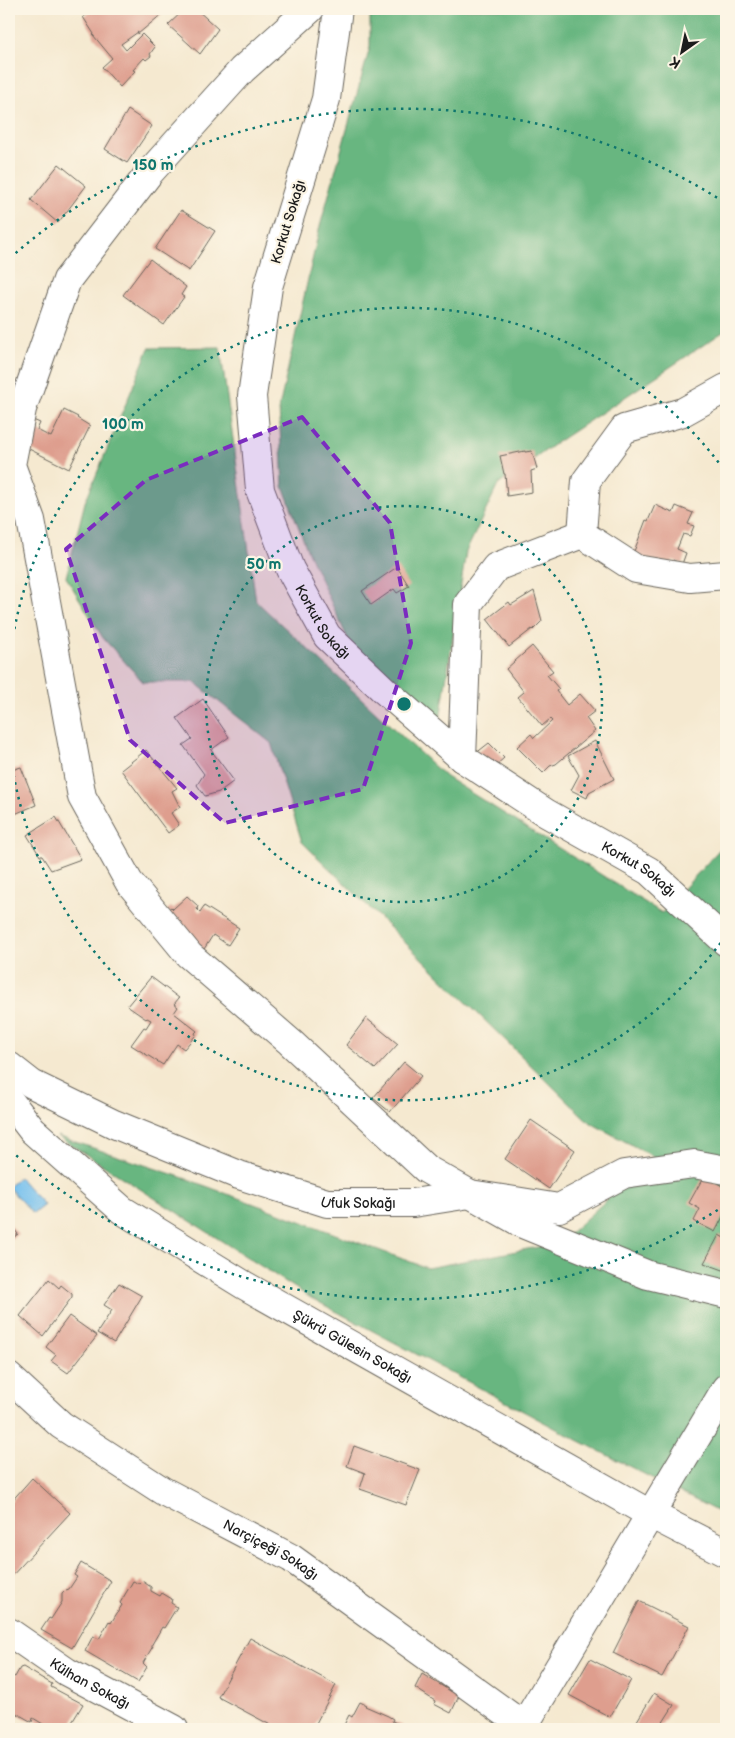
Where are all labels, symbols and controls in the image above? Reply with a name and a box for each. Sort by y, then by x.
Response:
north arrow [658,28,708,78]
text: K [666,53,684,72]
text: 150 m [132,156,174,175]
street label: Korkut Sokağı [267,178,309,266]
text: 100 m [102,415,144,434]
text: 50 m [247,555,282,574]
street label: Korkut Sokağı [292,582,354,662]
centre of rings [395,695,413,713]
street label: Korkut Sokağı [599,838,680,900]
street label: Ufuk Sokağı [318,1193,396,1212]
street label: Şükrü Gülesin Sokağı [290,1306,415,1386]
street label: Narçiçeği Sokağı [220,1516,322,1583]
street label: Külhan Sokağı [46,1654,133,1712]

